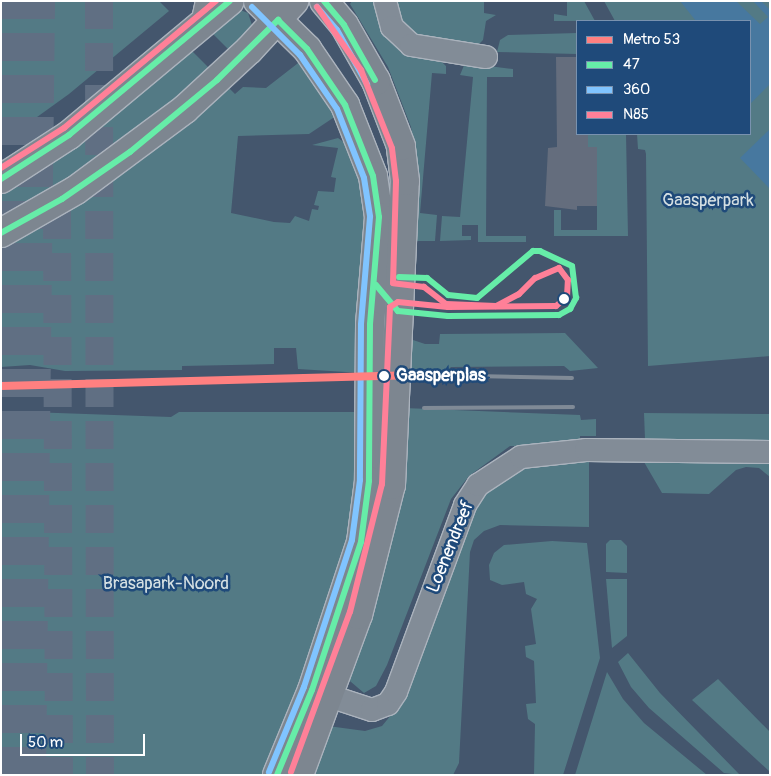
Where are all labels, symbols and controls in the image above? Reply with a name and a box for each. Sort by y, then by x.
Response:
legend [576,20,751,135]
text: Metro 53 [623,30,680,49]
text: 47 [623,55,640,74]
text: 360 [623,80,650,99]
text: N85 [623,105,649,124]
park label: Gaasperpark [662,190,754,212]
unlabelled marker [559,294,569,304]
place label: Gaasperplas [396,365,486,387]
marker: Gaasperplas [375,367,393,385]
street label: Loenendreef [423,498,479,596]
park label: Brasapark-Noord [103,573,229,595]
scale bar [22,724,148,756]
text: 50 m [28,733,63,752]

